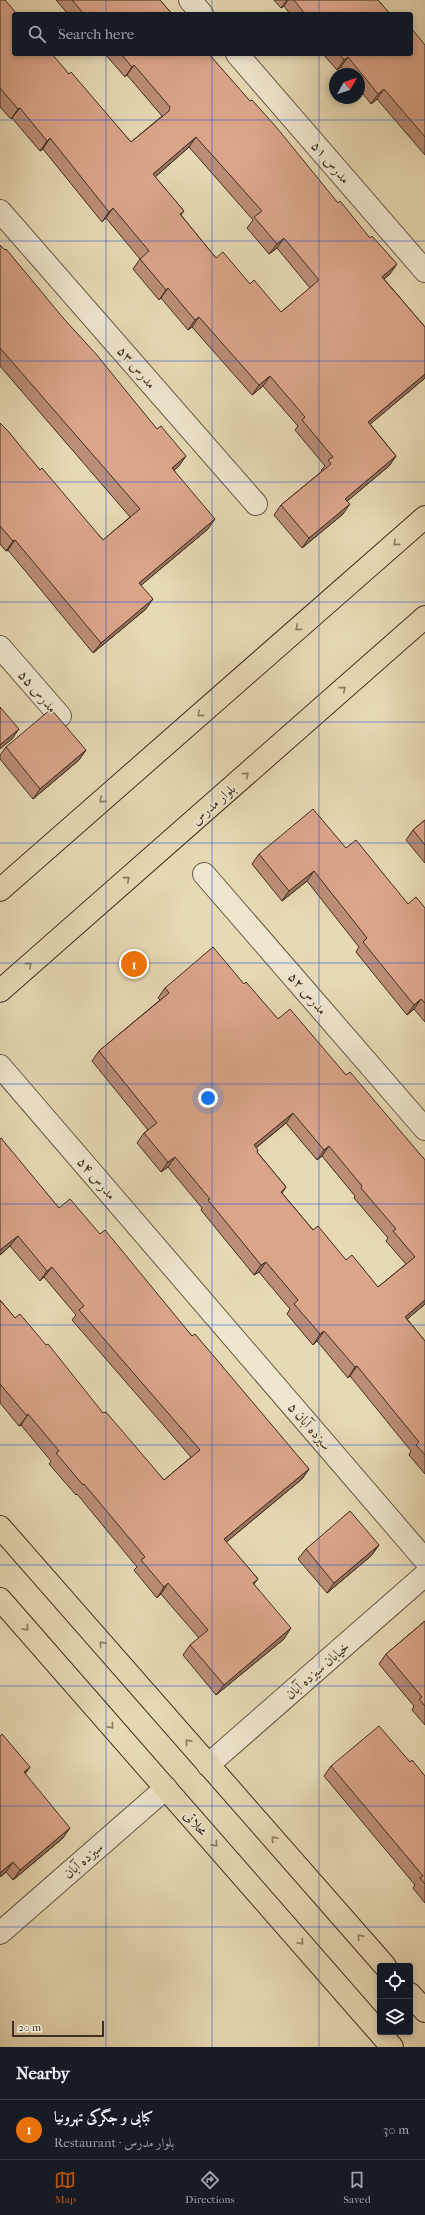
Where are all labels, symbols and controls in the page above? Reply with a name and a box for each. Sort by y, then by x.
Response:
search box [12,12,413,56]
icon: search [26,23,48,45]
text: Search here [58,25,134,43]
north arrow [329,68,365,104]
street label: مدرس ۵۱ [308,138,354,187]
street label: مدرس ۵۳ [114,343,160,392]
one-way arrow [393,538,400,545]
one-way arrow [295,624,303,631]
street label: مدرس ۵۵ [15,667,61,716]
one-way arrow [338,686,346,694]
one-way arrow [197,709,205,717]
one-way arrow [241,773,248,780]
street label: بلوار مدرس [187,780,239,828]
one-way arrow [100,795,107,802]
one-way arrow [122,877,130,884]
pin: 1 [121,949,147,979]
one-way arrow [25,963,32,970]
street label: مدرس ۵۲ [285,969,331,1018]
your location [198,1088,218,1108]
street label: مدرس ۵۴ [74,1154,120,1203]
street label: سیزده آبان ۵ [284,1399,335,1454]
one-way arrow [21,1623,28,1631]
street label: خیابان سیزده آبان [282,1638,353,1703]
one-way arrow [99,1641,107,1649]
one-way arrow [107,1721,114,1728]
one-way arrow [185,1739,192,1747]
street label: محلاتی [180,1807,212,1840]
one-way arrow [271,1837,278,1844]
street label: سیزده آبان [60,1839,107,1882]
one-way arrow [211,1840,218,1847]
one-way arrow [357,1934,364,1942]
one-way arrow [296,1938,303,1945]
map controls [377,1963,413,2035]
button: locate [377,1963,413,1999]
button: layers [377,1999,413,2035]
scale bar [12,2019,104,2038]
text: 20 m [18,2021,41,2034]
text: Nearby [16,2063,70,2083]
text: کبابی و جگرکی تهرونیا [54,2108,153,2126]
text: 1 [27,2122,31,2137]
text: 30 m [383,2122,409,2137]
text: Restaurant · بلوار مدرس [54,2135,174,2150]
tab: Map [54,2169,76,2206]
tab: Directions [185,2169,235,2206]
tab: Saved [343,2169,371,2206]

